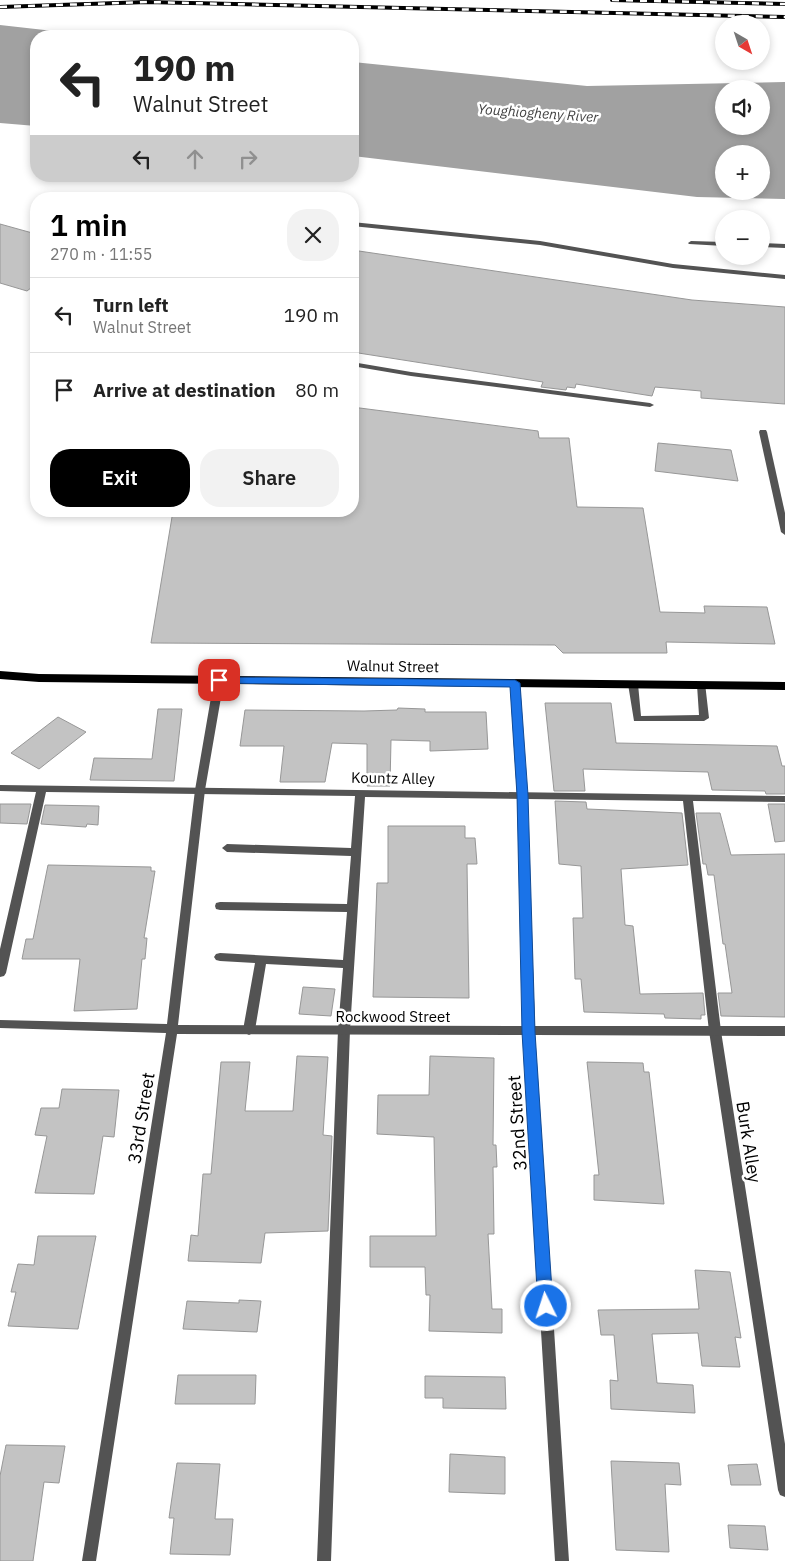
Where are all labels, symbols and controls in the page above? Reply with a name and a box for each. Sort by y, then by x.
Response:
north arrow [715,15,770,70]
map controls [715,15,770,265]
text: 190 m [133,45,236,91]
icon: left [50,50,115,115]
button: sound [715,80,770,135]
text: Walnut Street [133,89,268,118]
water label: Youghiogheny River [477,100,600,126]
icon: left [128,145,156,173]
icon: ahead [181,145,209,173]
icon: right [234,145,262,173]
button: + [715,145,770,200]
text: 1 min [50,205,128,244]
button: close [287,209,339,261]
button: − [715,210,770,265]
text: 270 m · 11:55 [50,244,152,264]
text: Turn left [93,293,169,317]
icon: left [50,301,78,329]
text: 190 m [284,303,339,327]
text: Walnut Street [93,317,191,337]
icon: arrive [50,376,78,404]
text: Arrive at destination [93,378,276,402]
text: 80 m [295,378,339,402]
button: Exit [50,449,190,507]
button: Share [200,449,339,507]
street label: Walnut Street [347,656,439,676]
pin [198,659,240,701]
icon: arrive [205,666,233,694]
street label: Kountz Alley [351,768,436,788]
street label: Rockwood Street [336,1007,450,1026]
street label: 33rd Street [122,1071,160,1165]
street label: 32nd Street [502,1074,532,1172]
street label: Burk Alley [731,1100,767,1184]
position arrow [519,1279,571,1331]

